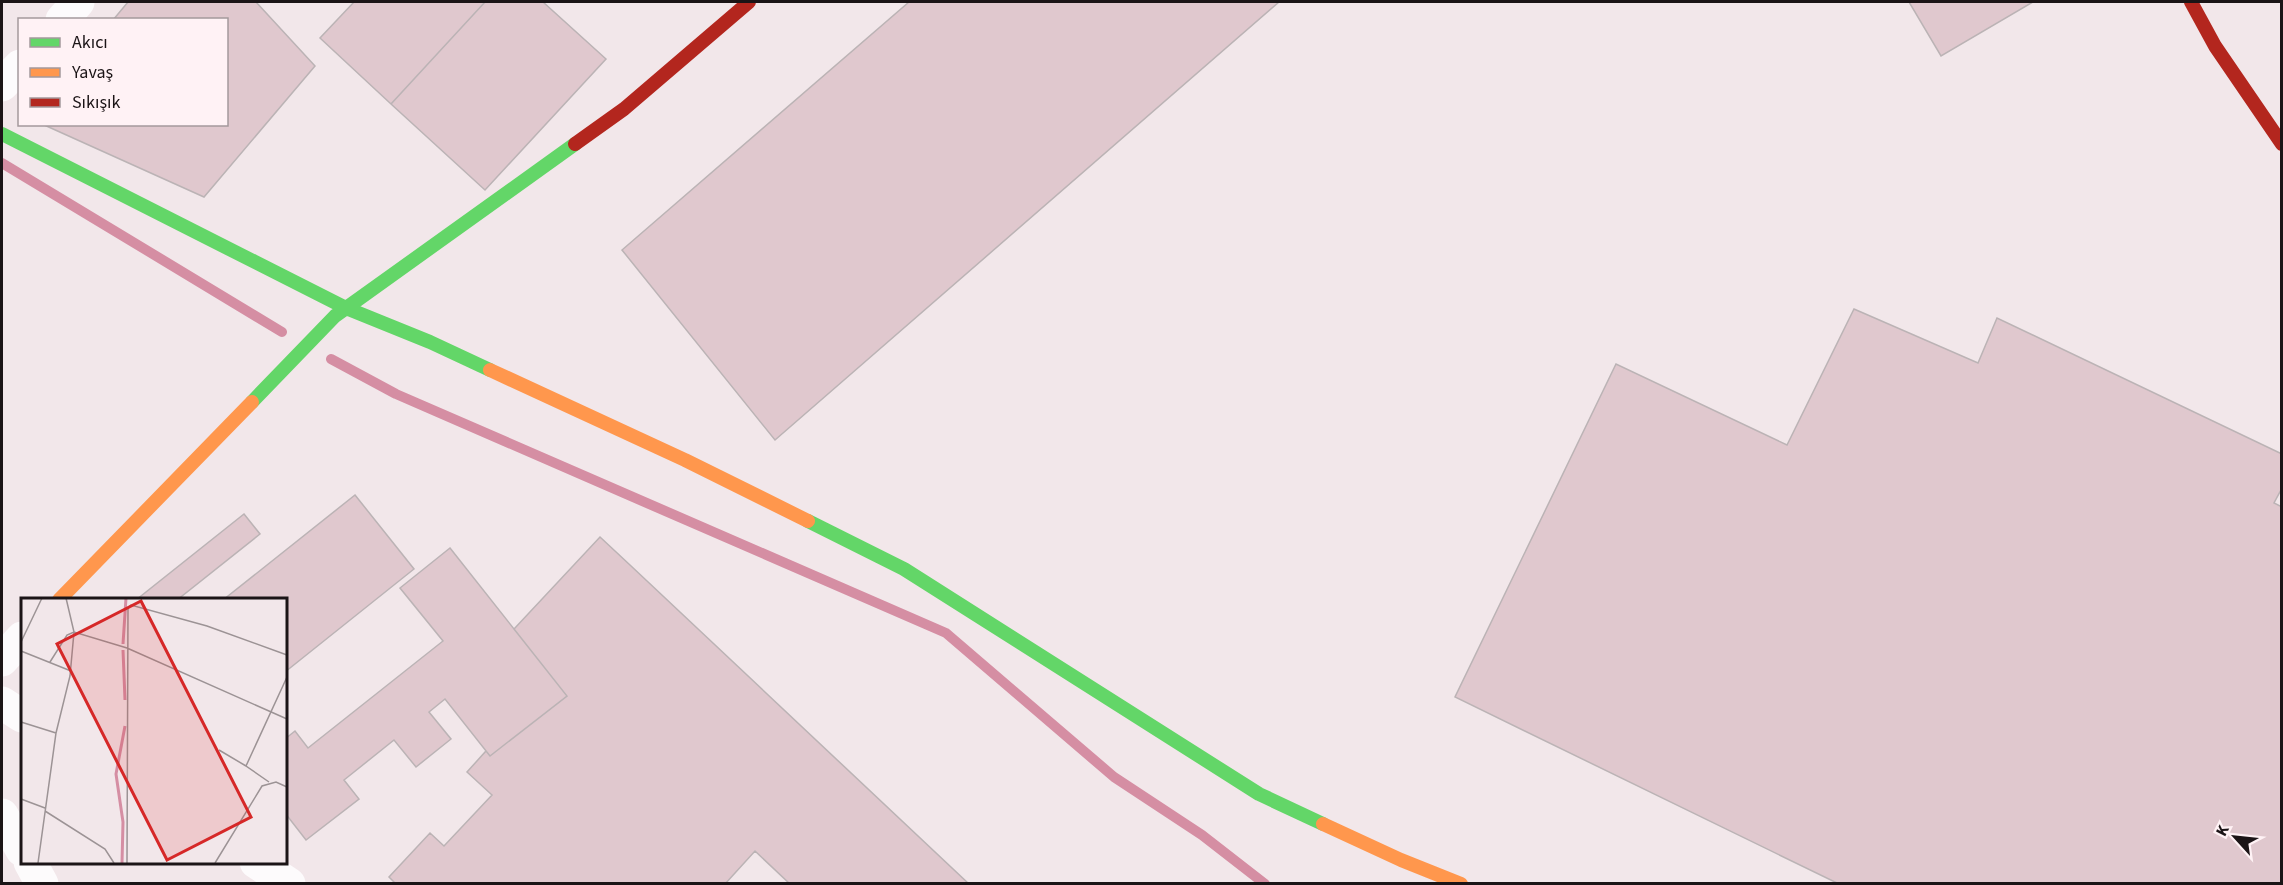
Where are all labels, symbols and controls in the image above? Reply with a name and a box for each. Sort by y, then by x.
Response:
legend [18,18,228,126]
text: Akıcı [72,30,108,55]
text: Yavaş [71,60,113,85]
text: Sıkışık [72,90,120,115]
inset map [21,598,286,864]
north arrow [2205,807,2265,867]
text: K [2210,821,2235,840]

